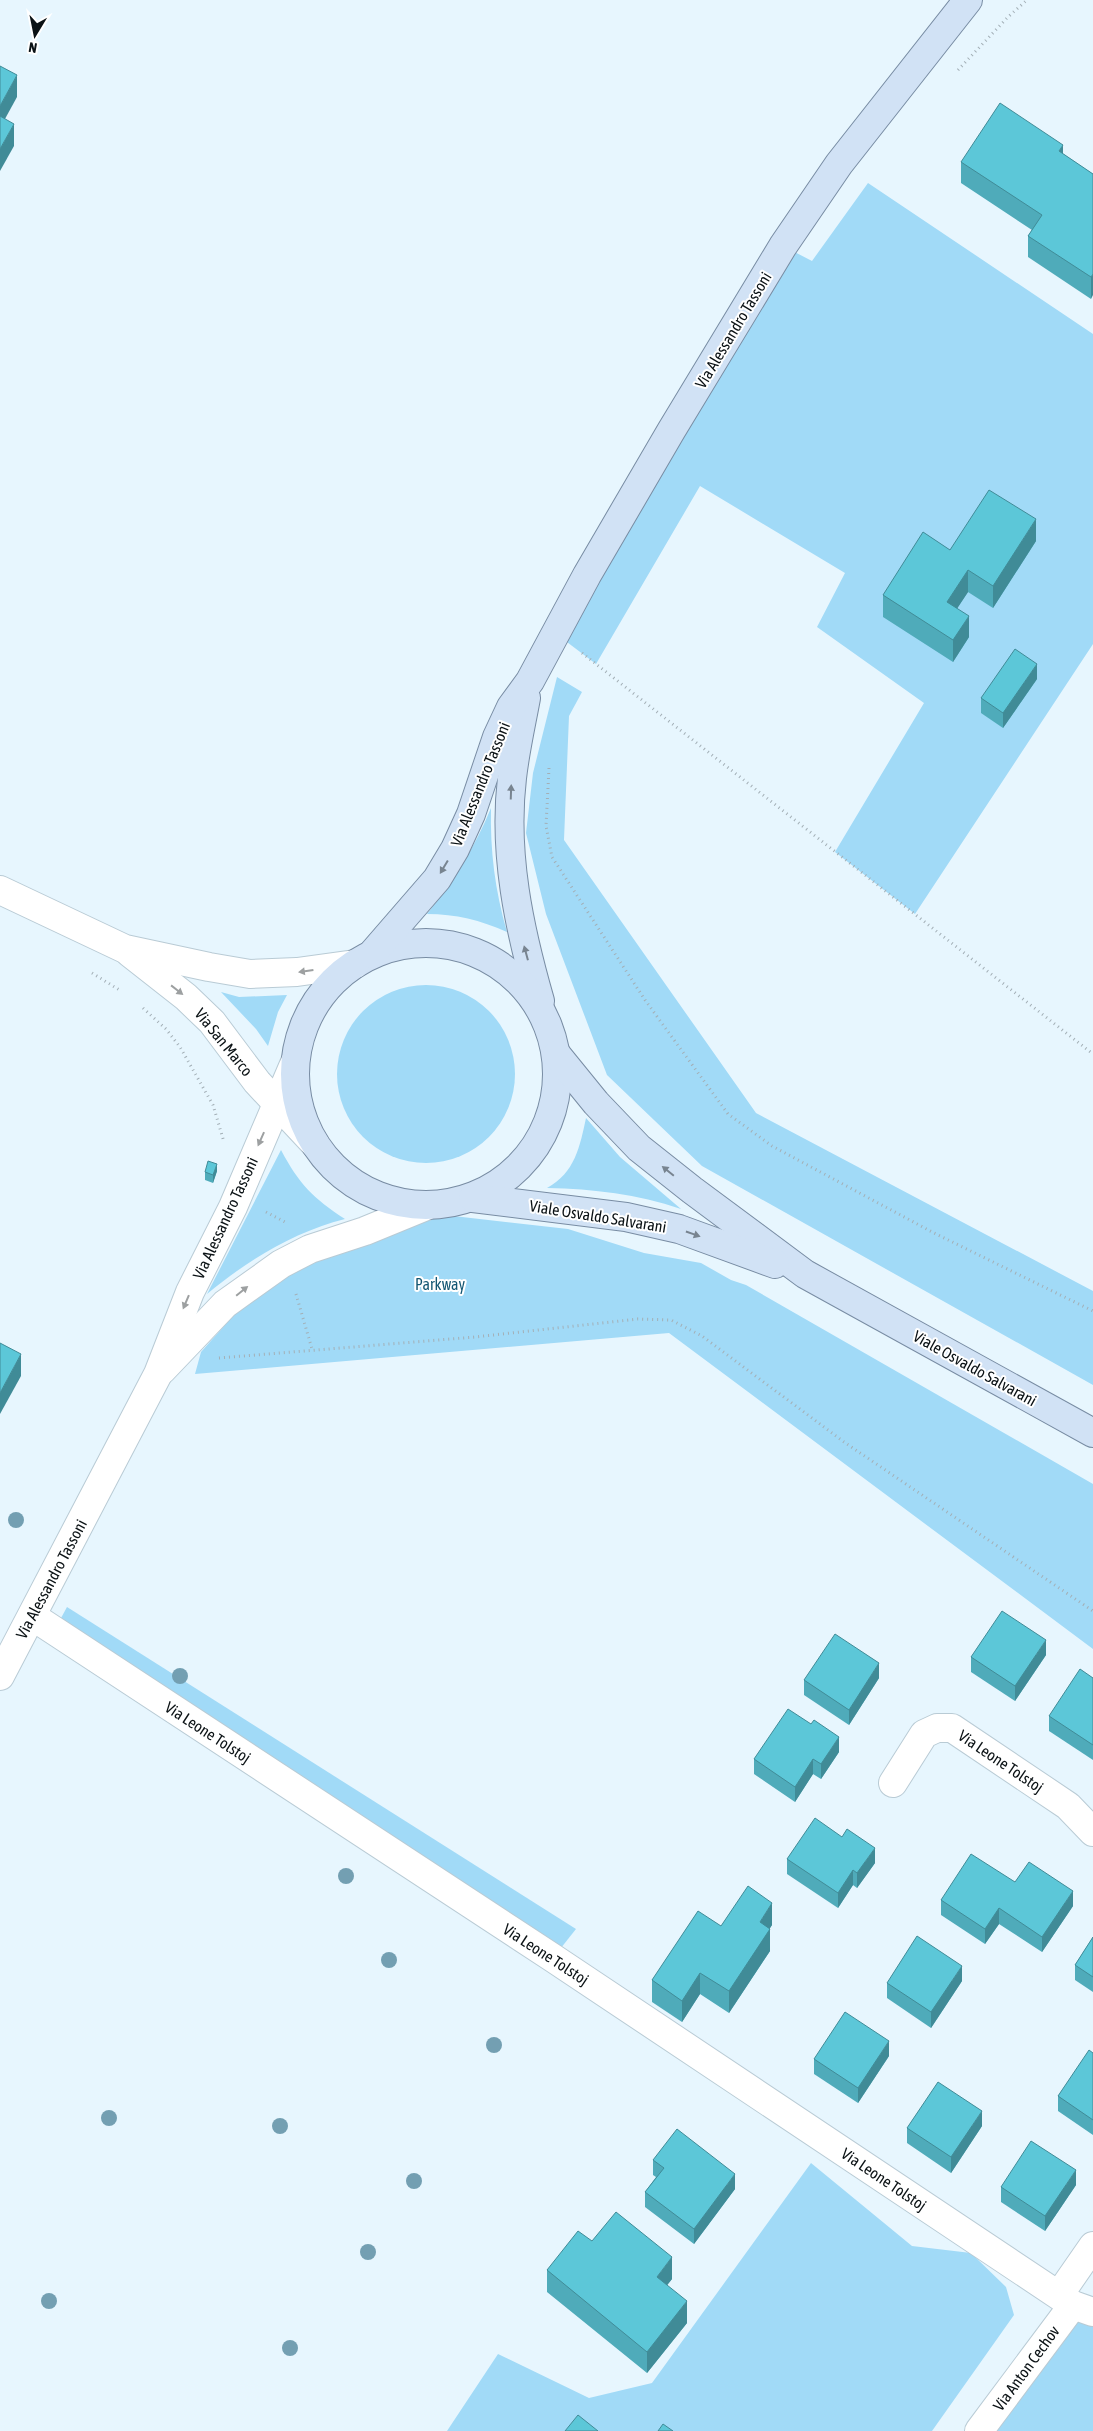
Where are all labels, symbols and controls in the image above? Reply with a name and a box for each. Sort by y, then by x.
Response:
north arrow [10,10,60,60]
text: N [27,39,38,56]
street label: Via Alessandro Tassoni [691,269,775,391]
street label: Via Alessandro Tassoni [447,719,513,849]
one-way arrow [507,783,515,799]
one-way arrow [439,861,448,874]
one-way arrow [522,945,530,960]
one-way arrow [298,967,314,975]
one-way arrow [170,985,184,995]
street label: Via San Marco [191,1005,257,1079]
one-way arrow [257,1132,265,1146]
street label: Via Alessandro Tassoni [189,1154,261,1282]
one-way arrow [662,1166,675,1177]
street label: Viale Osvaldo Salvarani [528,1196,668,1236]
one-way arrow [686,1230,701,1238]
park label: Parkway [415,1275,465,1294]
one-way arrow [235,1285,248,1296]
one-way arrow [181,1295,189,1309]
street label: Viale Osvaldo Salvarani [910,1327,1040,1409]
street label: Via Alessandro Tassoni [12,1516,90,1642]
street label: Via Leone Tolstoj [161,1698,254,1767]
street label: Via Leone Tolstoj [955,1726,1047,1797]
street label: Via Leone Tolstoj [499,1920,592,1989]
street label: Via Leone Tolstoj [838,2144,930,2215]
street label: Via Anton Cechov [989,2322,1063,2414]

